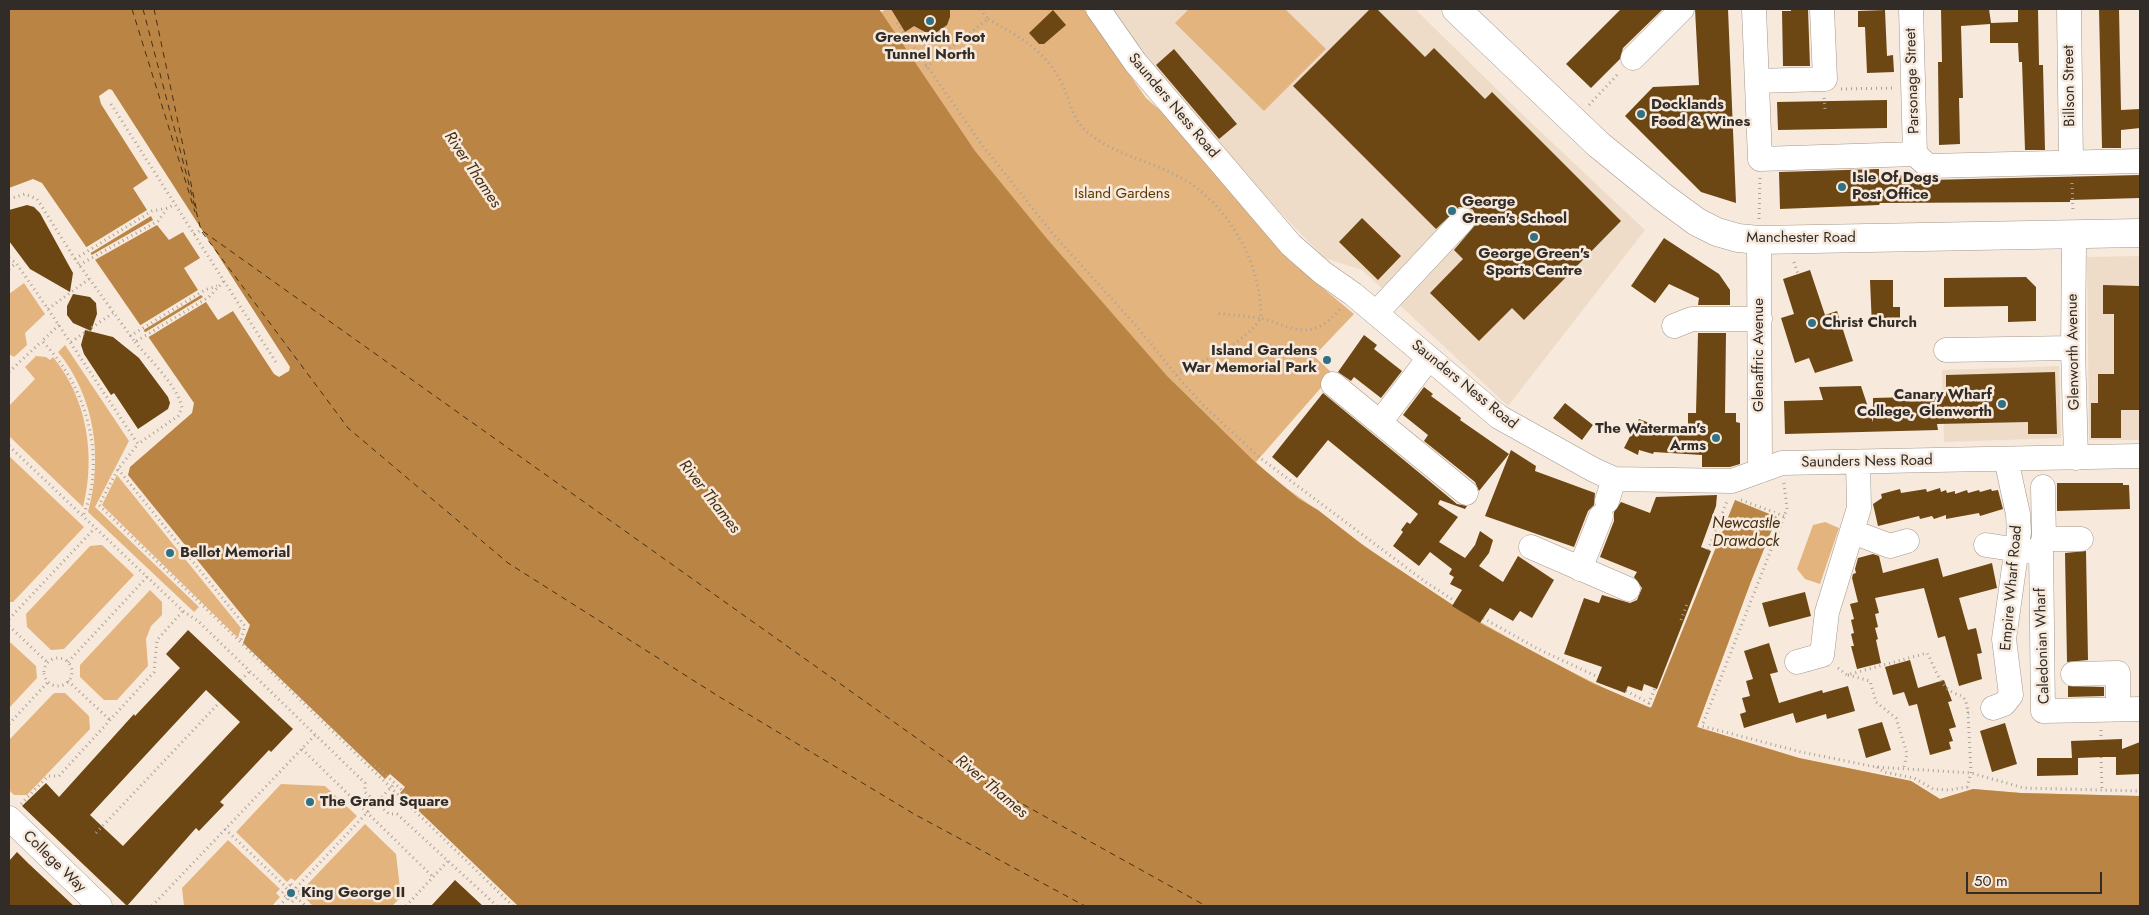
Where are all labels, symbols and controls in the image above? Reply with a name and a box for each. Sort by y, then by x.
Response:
marker: Greenwich Foot Tunnel North [924,15,936,27]
street label: Parsonage Street [1902,28,1924,134]
place label: Greenwich Foot Tunnel North [875,29,985,64]
street label: Billson Street [2060,45,2080,127]
street label: Saunders Ness Road [1124,50,1222,162]
place label: Docklands Food & Wines [1651,96,1750,131]
marker: Docklands Food & Wines [1635,108,1647,120]
water label: River Thames [439,128,505,212]
place label: Isle Of Dogs Post Office [1852,169,1939,204]
marker: Isle Of Dogs Post Office [1836,181,1848,193]
park label: Island Gardens [1074,185,1170,203]
place label: George Green's School [1462,193,1567,228]
marker: George Green's School [1446,205,1458,217]
street label: Manchester Road [1746,229,1856,247]
marker: George Green's Sports Centre [1528,231,1540,243]
place label: George Green's Sports Centre [1478,245,1590,280]
street label: Glenworth Avenue [2064,294,2084,410]
street label: Glenaffric Avenue [1750,298,1768,412]
place label: Christ Church [1822,314,1917,332]
marker: Christ Church [1806,317,1818,329]
street label: Saunders Ness Road [1407,337,1521,433]
place label: Island Gardens War Memorial Park [1182,342,1317,377]
marker: Island Gardens War Memorial Park [1321,354,1333,366]
place label: Canary Wharf College, Glenworth [1857,386,1992,421]
marker: Canary Wharf College, Glenworth [1996,398,2008,410]
place label: The Waterman's Arms [1595,420,1706,455]
marker: The Waterman's Arms [1710,432,1722,444]
street label: Saunders Ness Road [1801,452,1933,472]
water label: River Thames [674,456,744,538]
water label: Newcastle Drawdock [1712,514,1780,552]
street label: Empire Wharf Road [1998,525,2026,651]
place label: Bellot Memorial [180,544,290,562]
marker: Bellot Memorial [164,547,176,559]
street label: Caledonian Wharf [2032,588,2054,704]
water label: River Thames [951,751,1031,823]
place label: The Grand Square [320,793,449,811]
marker: The Grand Square [304,796,316,808]
street label: College Way [19,827,89,897]
scale bar [1969,862,2105,894]
text: 50 m [1974,870,2008,892]
place label: King George II [301,884,405,902]
marker: King George II [285,887,297,899]

